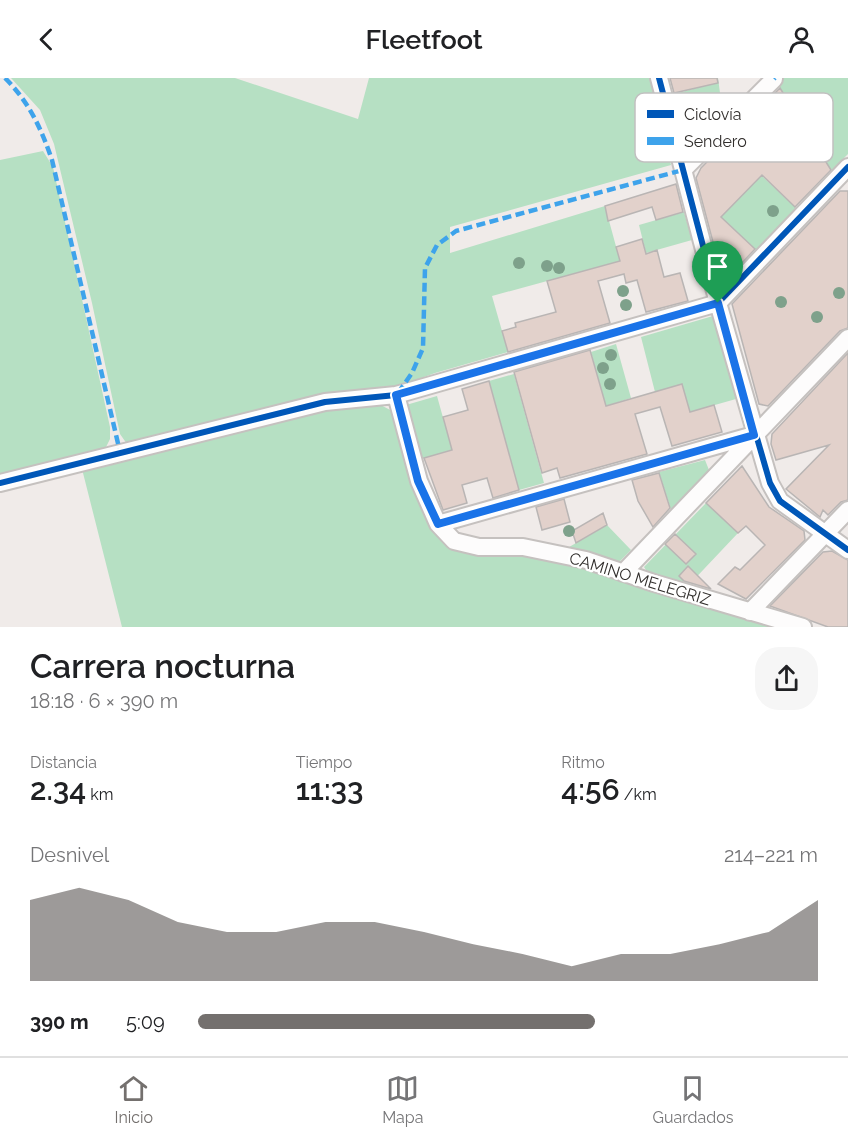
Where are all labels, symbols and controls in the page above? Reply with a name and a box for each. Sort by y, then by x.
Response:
icon: back [30,23,63,56]
icon: person [785,23,818,56]
text: Fleetfoot [365,24,483,55]
legend [635,93,833,162]
text: Ciclovía [684,105,742,124]
text: Sendero [684,132,747,151]
pin [692,241,743,303]
icon: arrive [701,250,734,283]
street label: CAMINO MELEGRIZ [567,548,713,610]
text: Carrera nocturna [30,647,295,686]
button: share [755,647,818,710]
text: 18:18 · 6 × 390 m [30,689,178,713]
text: Distancia [30,753,97,772]
text: Tiempo [296,753,352,772]
text: Ritmo [561,753,605,772]
text: 2.34 [30,772,86,807]
text: 11:33 [296,772,364,807]
text: 4:56 [561,772,620,807]
text: km [86,785,114,804]
text: /km [620,785,657,804]
text: Desnivel [30,843,109,867]
text: 214–221 m [724,843,818,867]
text: 390 m [30,1010,89,1034]
text: 5:09 [126,1010,165,1034]
tab: Inicio [115,1072,153,1127]
tab: Mapa [382,1072,423,1127]
tab: Guardados [653,1072,733,1127]

